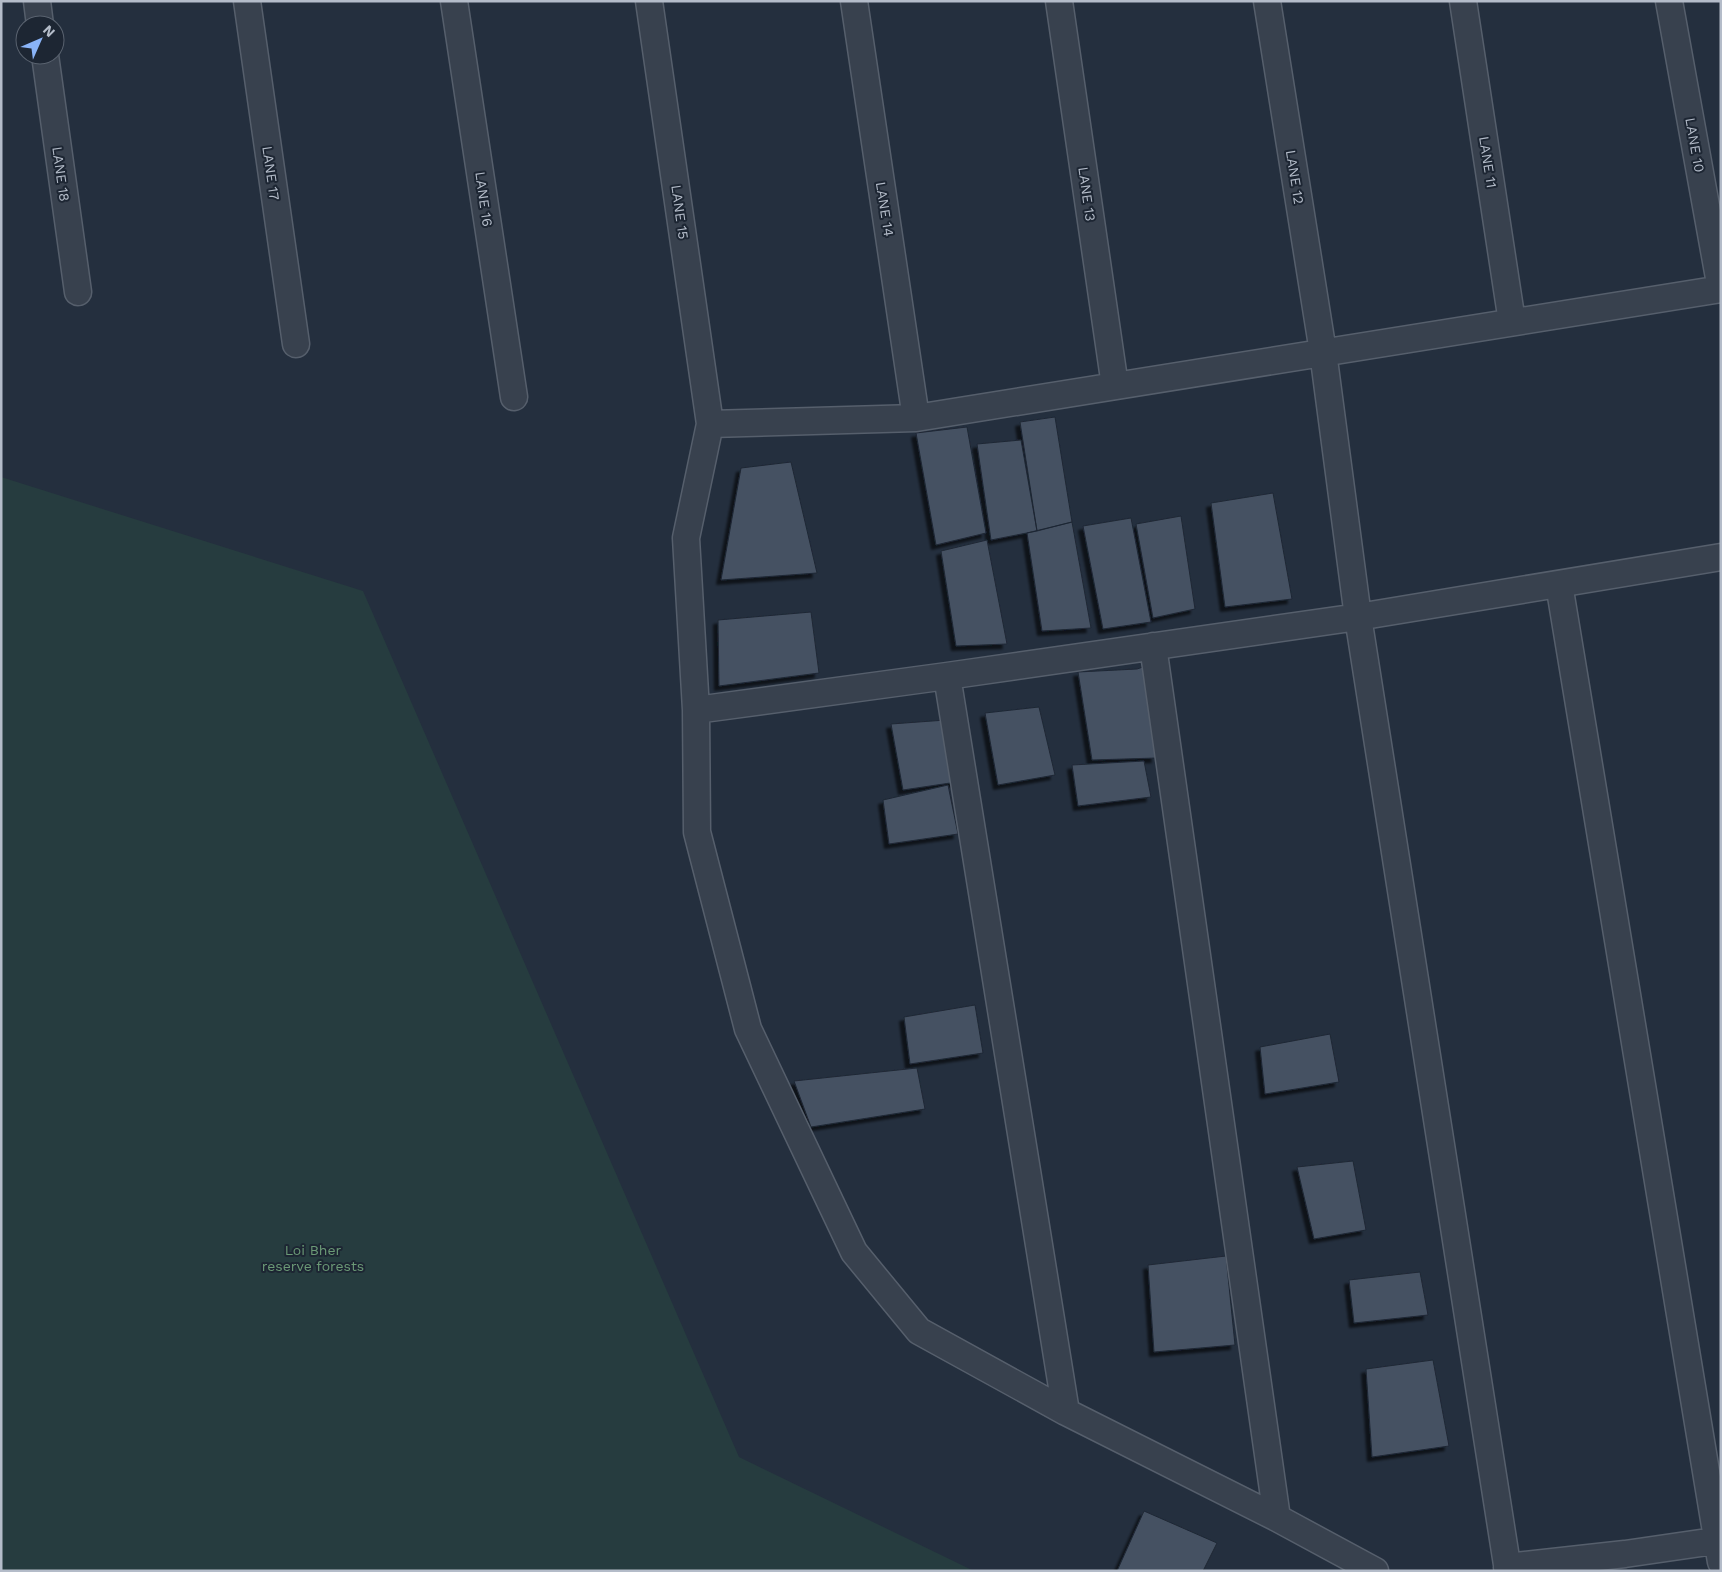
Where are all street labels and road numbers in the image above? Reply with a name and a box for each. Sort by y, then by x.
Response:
street label: LANE 10 [1682,116,1708,174]
street label: LANE 11 [1476,135,1500,189]
street label: LANE 18 [49,145,73,203]
street label: LANE 17 [259,145,283,201]
street label: LANE 12 [1283,149,1307,205]
street label: LANE 13 [1075,166,1099,222]
street label: LANE 16 [472,171,496,227]
street label: LANE 14 [873,180,897,238]
street label: LANE 15 [668,184,692,240]

